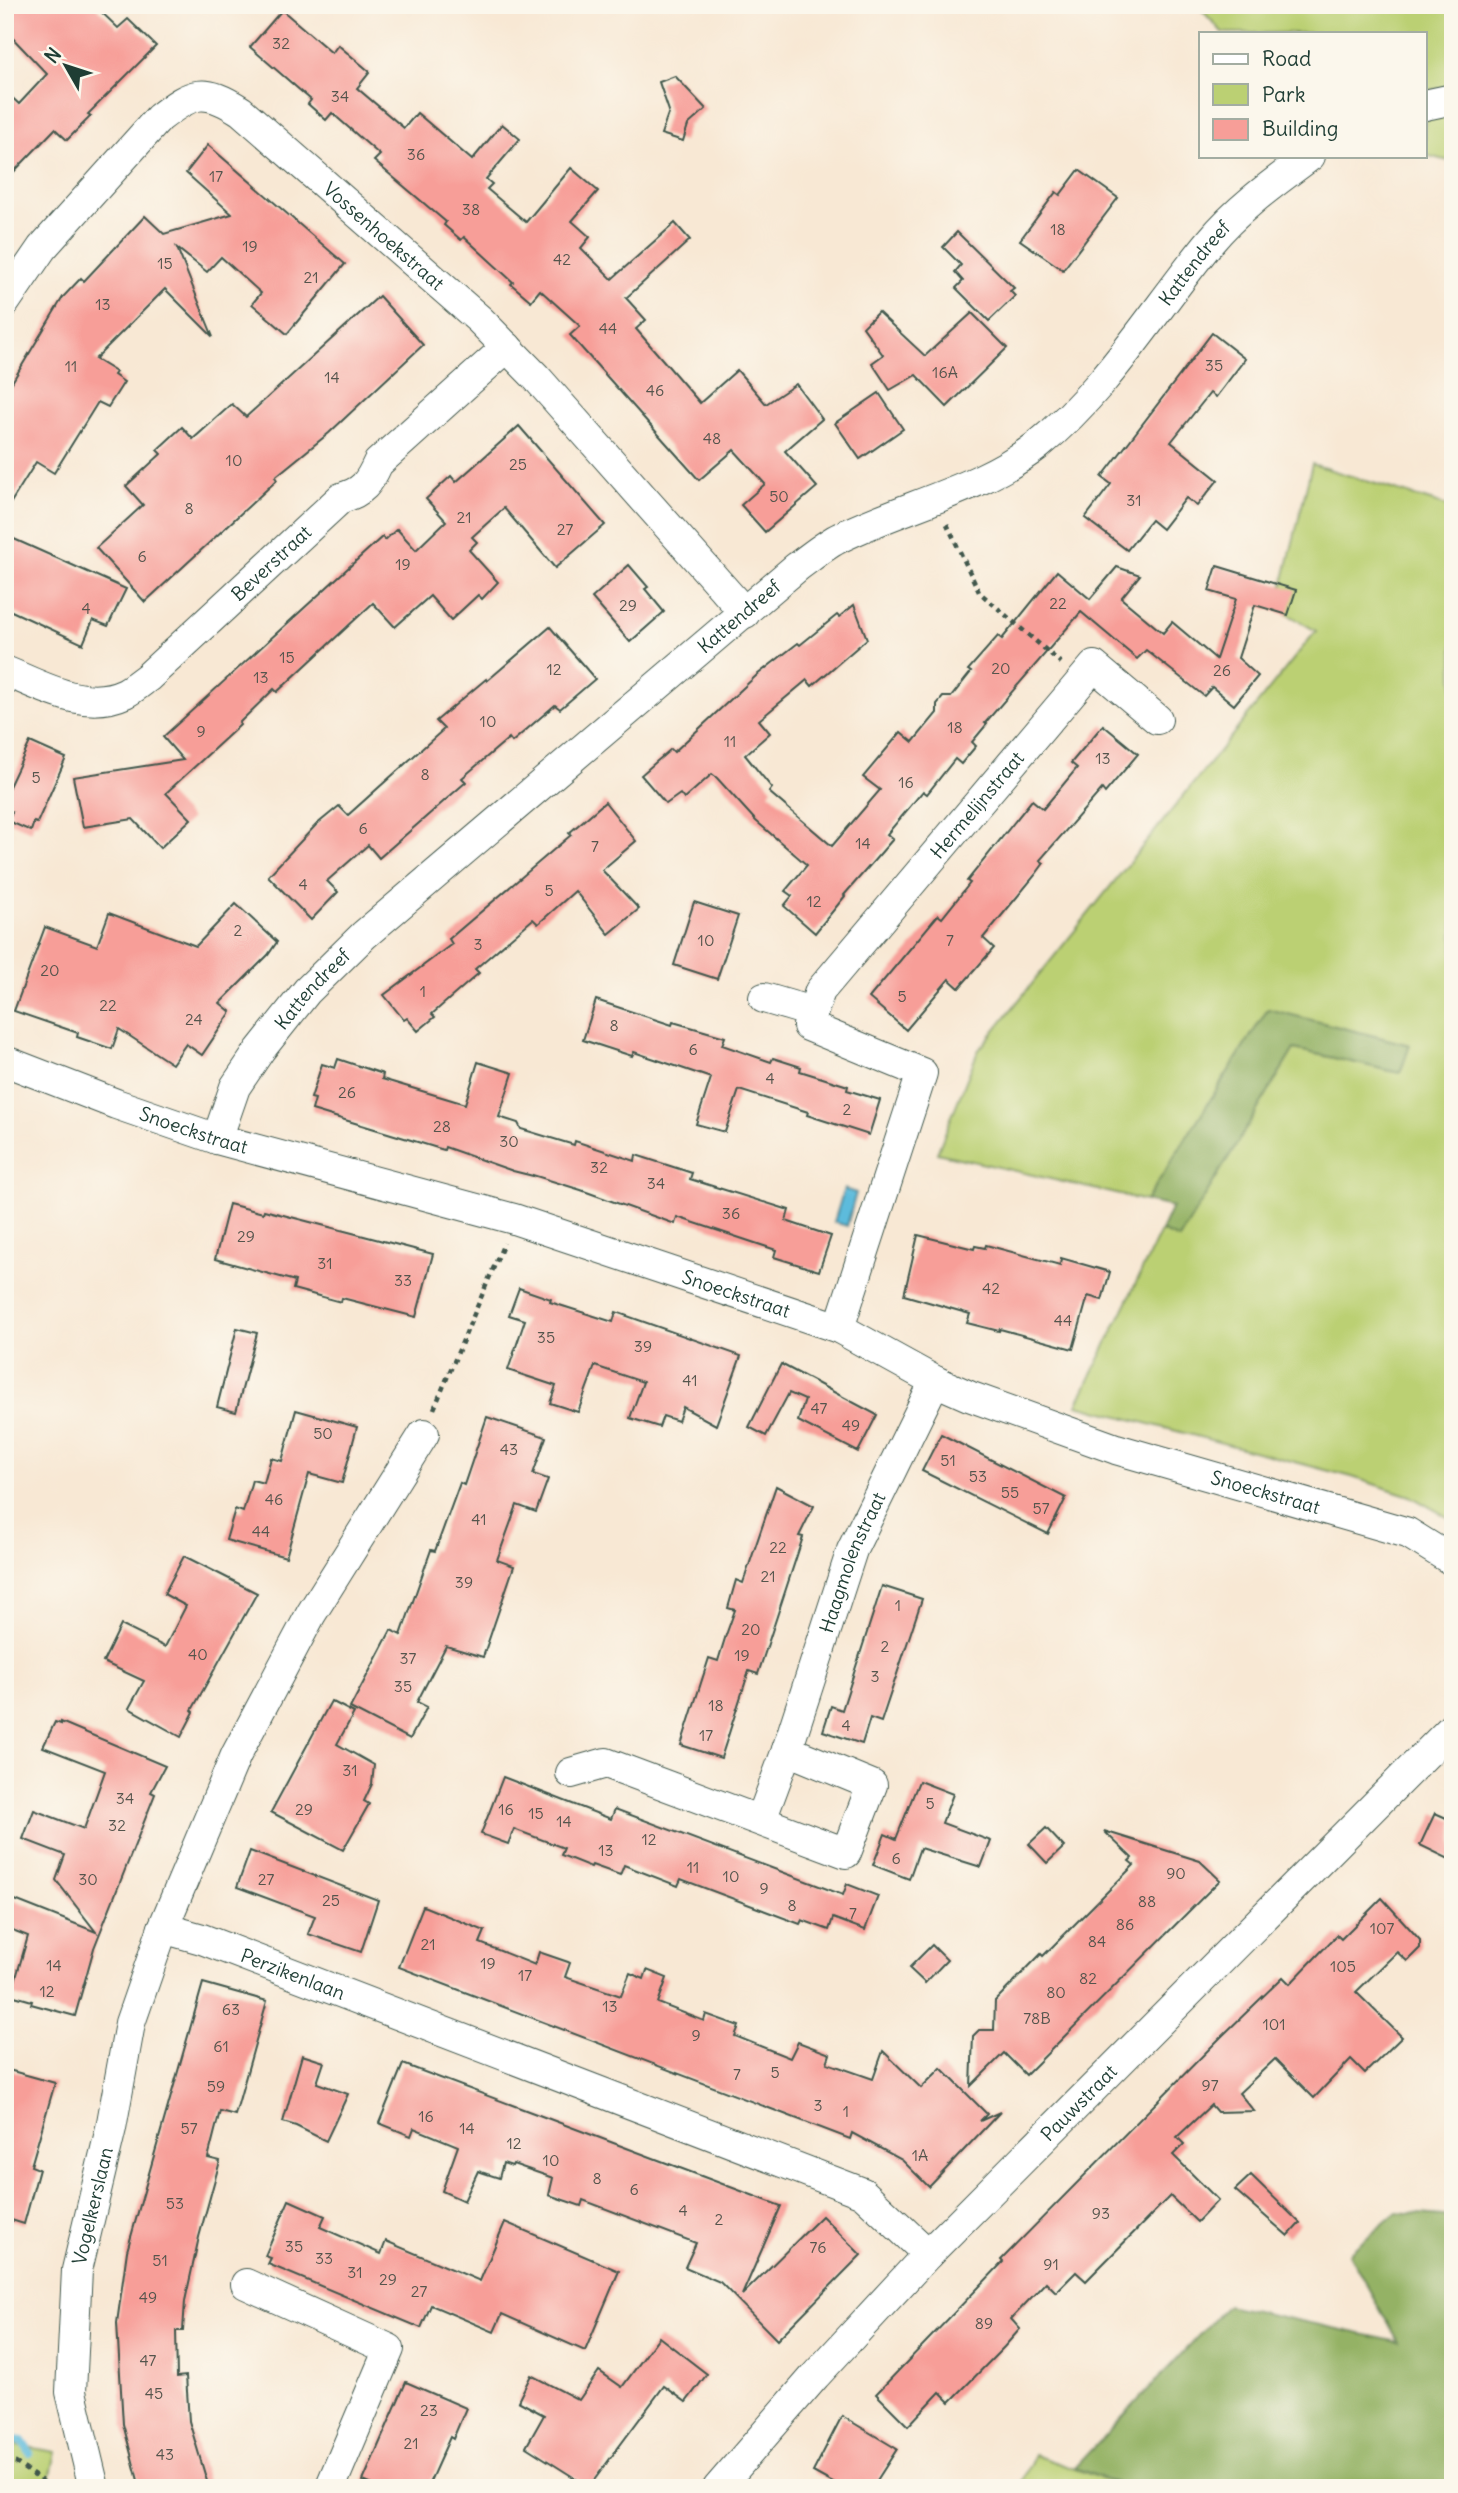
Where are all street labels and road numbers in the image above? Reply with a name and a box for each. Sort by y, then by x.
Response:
street label: Vossenhoekstraat [319,177,449,295]
street label: Kattendreef [1153,215,1235,310]
street label: Beverstraat [226,520,316,606]
street label: Kattendreef [692,574,786,658]
street label: Hermelijnstraat [925,746,1029,863]
street label: Kattendreef [269,943,356,1034]
street label: Snoeckstraat [136,1101,250,1159]
street label: Snoeckstraat [679,1264,793,1323]
street label: Snoeckstraat [1208,1465,1323,1519]
street label: Haagmolenstraat [814,1488,891,1636]
street label: Perzikenlaan [237,1943,349,2005]
street label: Pauwstraat [1035,2059,1122,2146]
street label: Vogelkerslaan [67,2144,118,2267]

